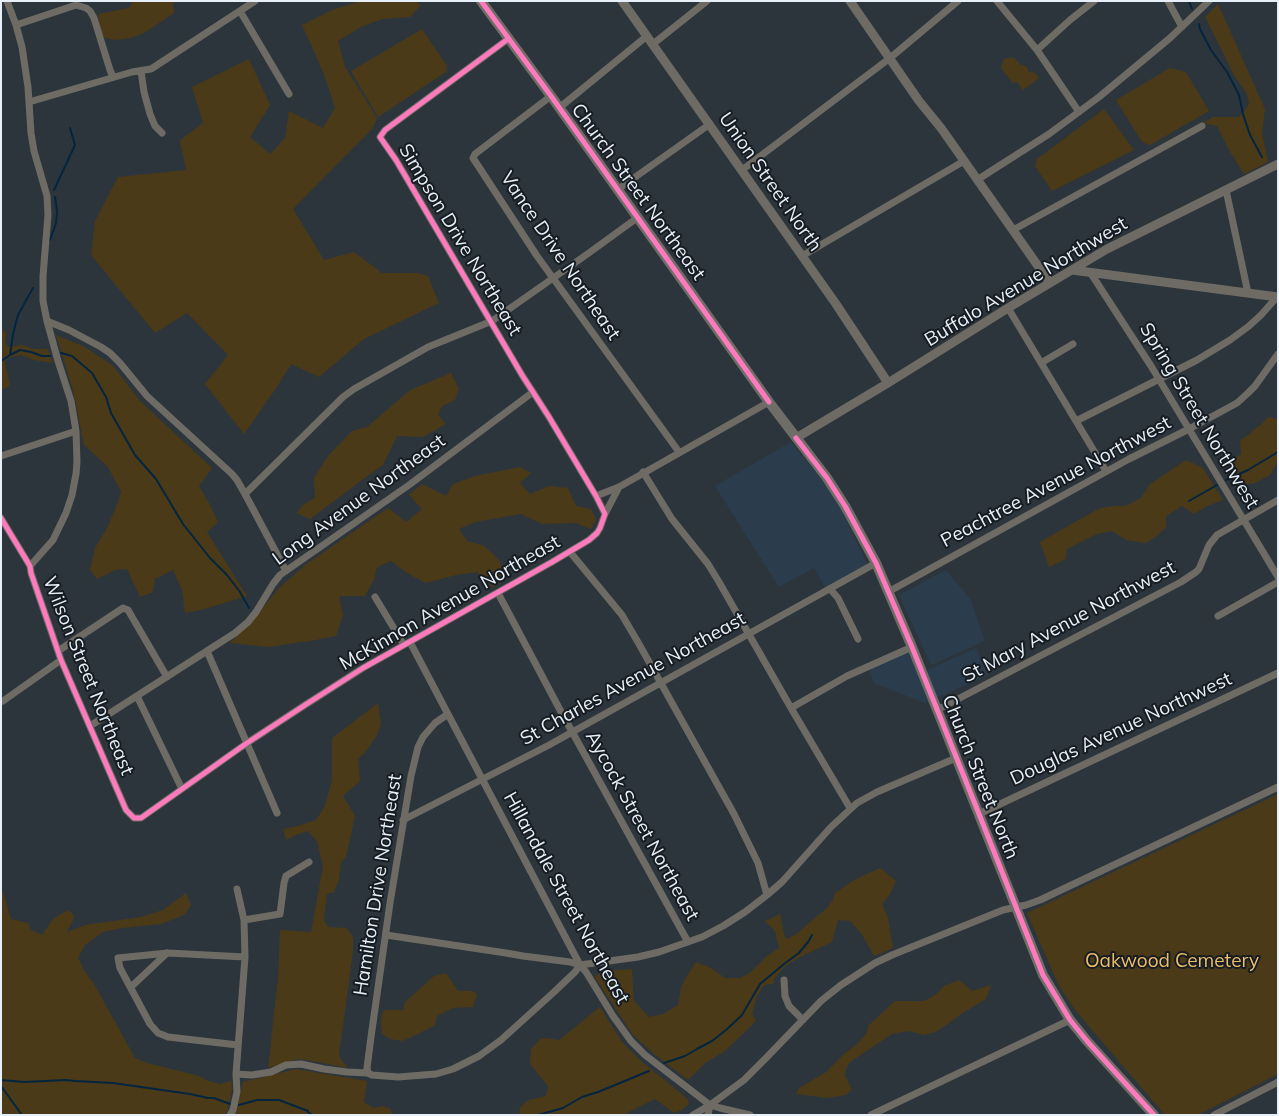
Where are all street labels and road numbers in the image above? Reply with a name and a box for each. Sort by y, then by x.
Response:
street label: Church Street Northeast [566,99,710,285]
street label: Union Street North [714,108,826,256]
street label: Simpson Drive Northeast [394,140,526,340]
street label: Vance Drive Northeast [495,168,625,344]
street label: Buffalo Avenue Northwest [921,212,1131,352]
street label: Spring Street Northwest [1134,319,1264,513]
street label: Peachtree Avenue Northwest [937,412,1175,552]
street label: Long Avenue Northeast [268,430,450,570]
street label: McKinnon Avenue Northeast [336,530,564,676]
street label: St Mary Avenue Northwest [959,556,1179,688]
street label: Wilson Street Northeast [38,573,138,779]
street label: St Charles Avenue Northeast [516,607,750,751]
street label: Douglas Avenue Northwest [1007,668,1235,790]
street label: Church Street North [937,692,1023,862]
street label: Aycock Street Northeast [580,727,704,925]
street label: Hamilton Drive Northeast [349,773,407,997]
street label: Hillandale Street Northeast [498,788,634,1008]

